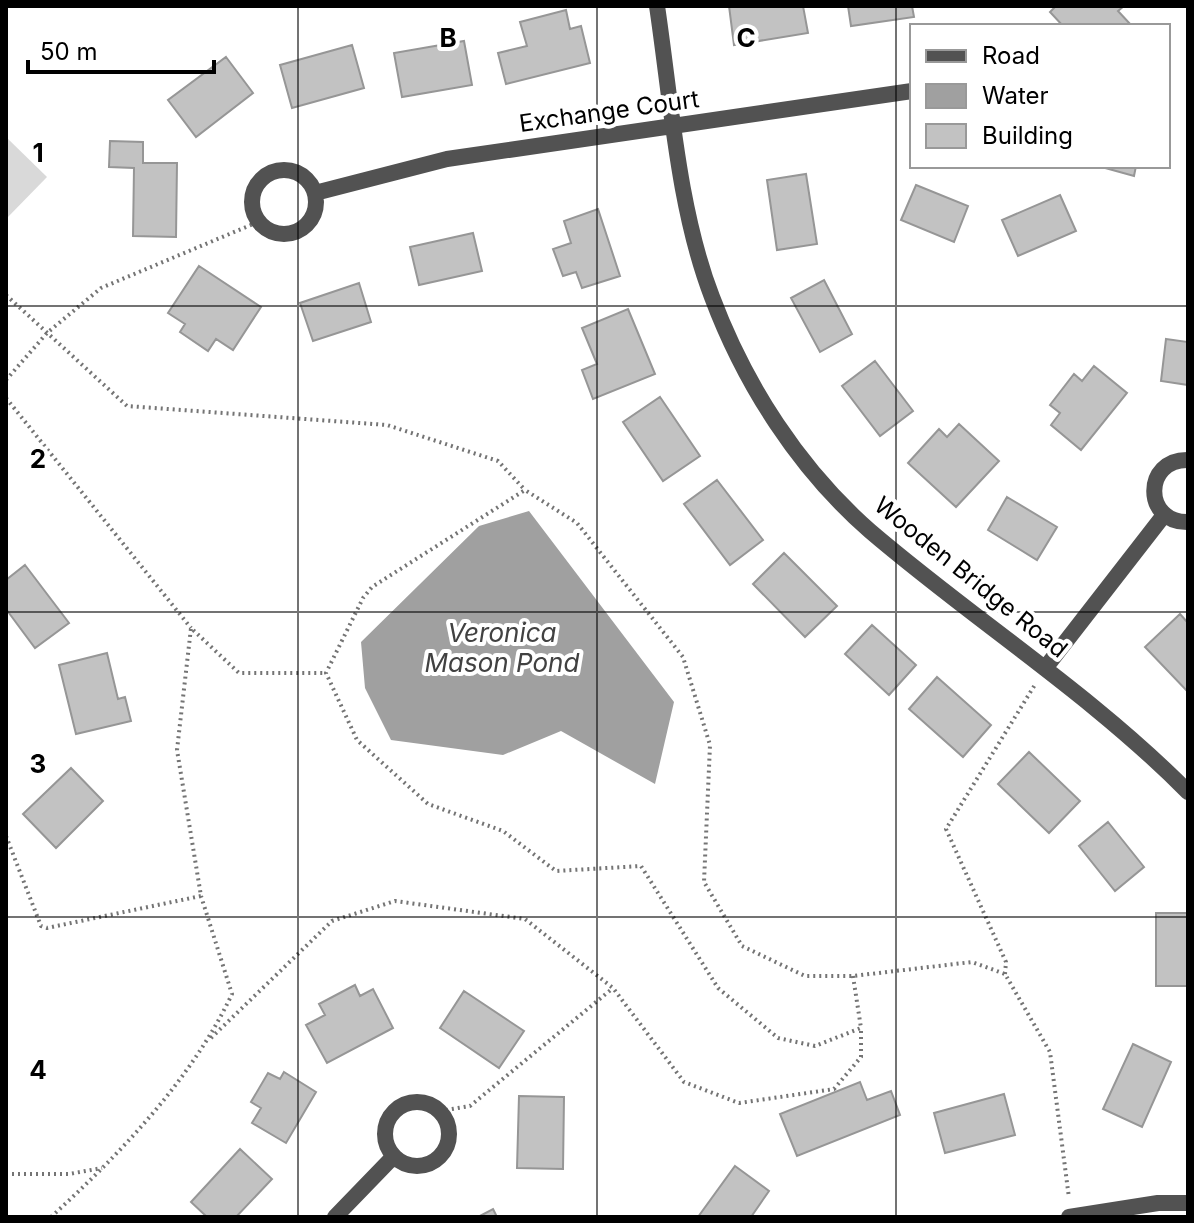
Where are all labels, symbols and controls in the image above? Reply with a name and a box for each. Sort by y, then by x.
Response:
text: B [439,22,457,53]
text: C [736,22,756,53]
scale bar [28,24,214,74]
legend [910,24,1170,168]
text: 50 m [40,37,98,66]
text: Road [982,41,1040,70]
text: Water [982,81,1049,110]
street label: Exchange Court [517,84,701,138]
text: Building [982,121,1073,150]
text: 1 [32,137,44,168]
text: 2 [30,443,46,474]
street label: Wooden Bridge Road [869,490,1073,664]
water label: Veronica Mason Pond [425,617,579,678]
text: 3 [30,748,46,779]
text: 4 [29,1054,47,1085]

